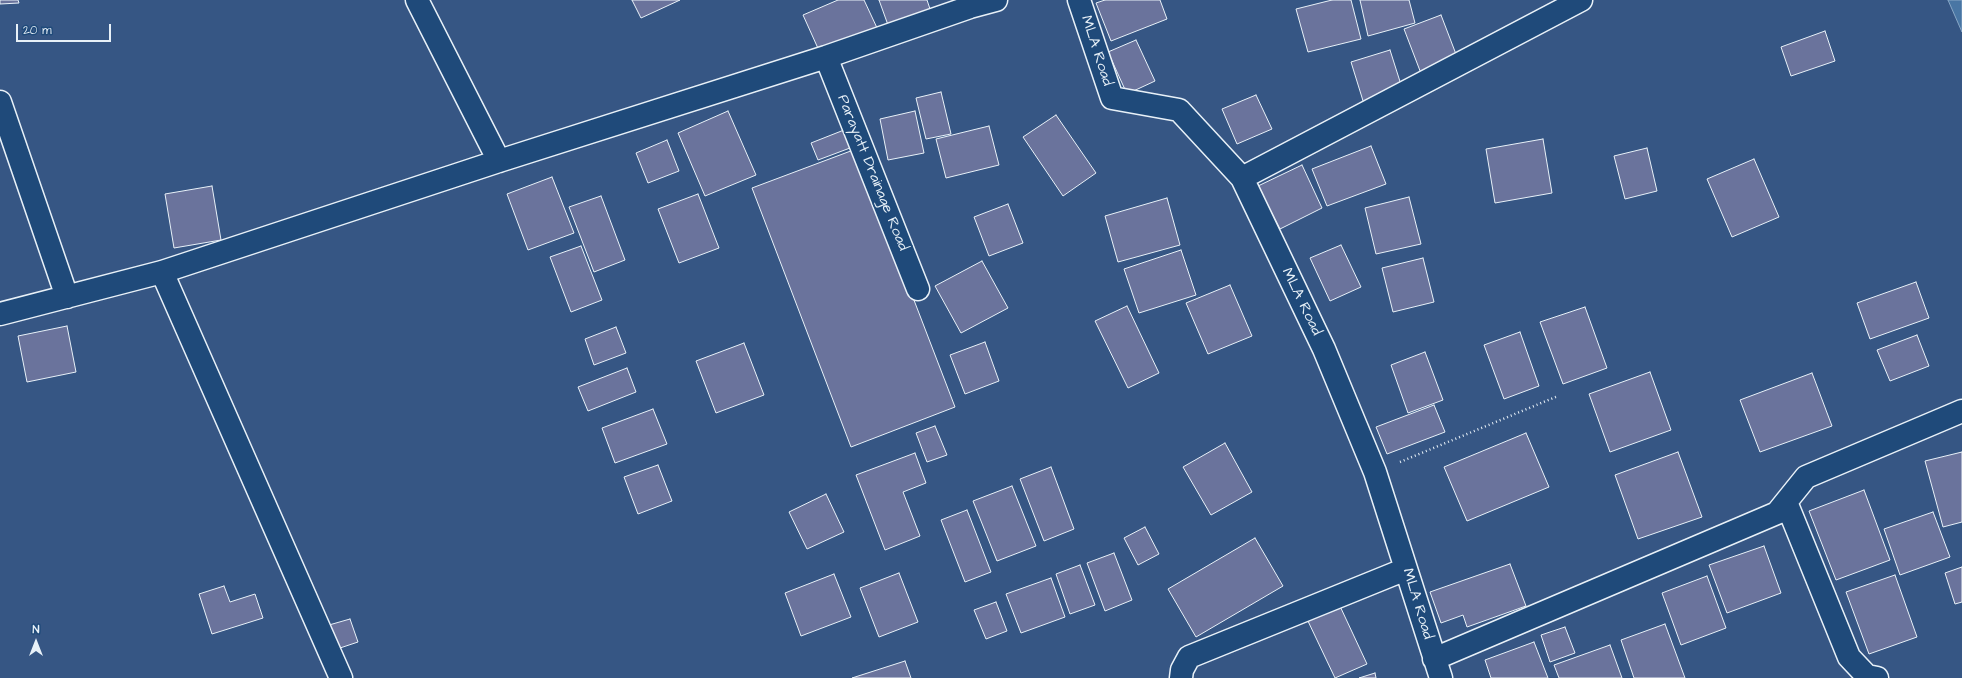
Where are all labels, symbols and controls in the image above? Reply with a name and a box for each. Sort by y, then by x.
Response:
street label: MLA Road [1076,14,1116,88]
scale bar [18,16,113,42]
text: 20 m [23,22,52,39]
street label: Parayatt Drainage Road [832,92,912,254]
street label: MLA Road [1277,265,1325,339]
street label: MLA Road [1398,567,1436,641]
north arrow [16,622,56,662]
text: N [33,622,39,637]

